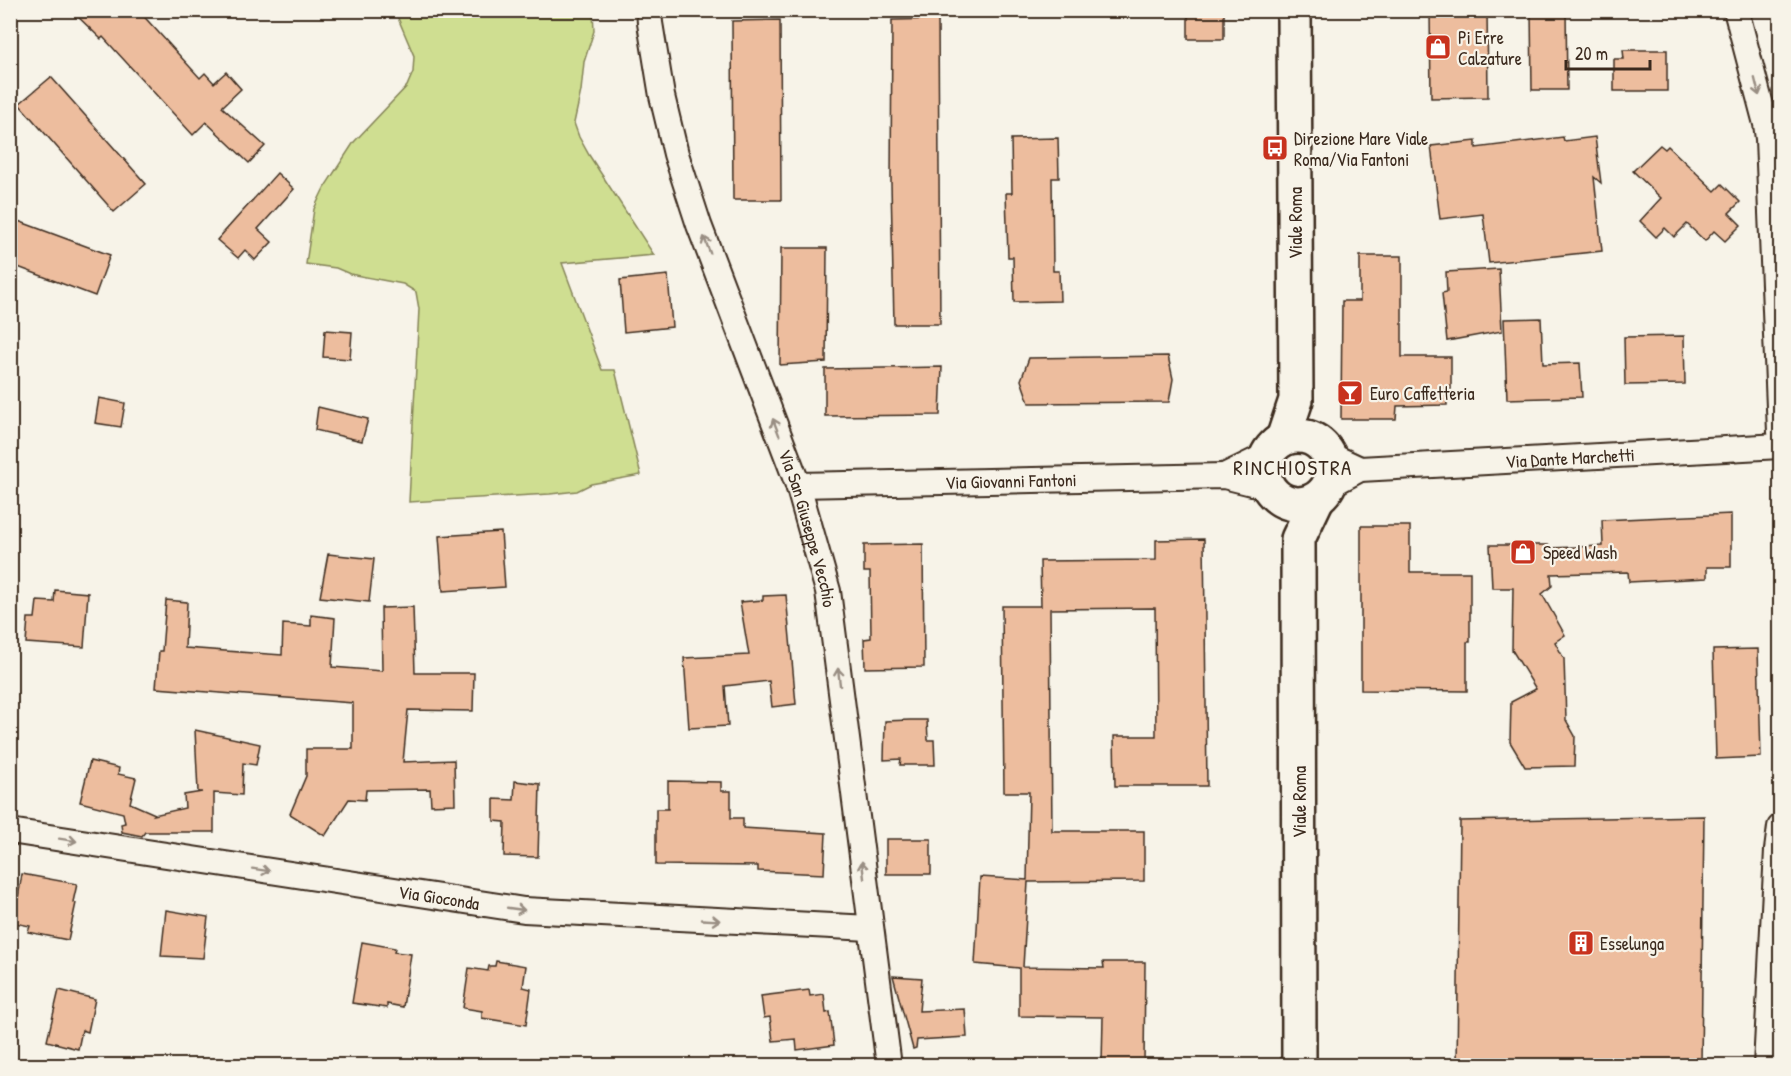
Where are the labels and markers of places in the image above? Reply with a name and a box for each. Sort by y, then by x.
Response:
place label: Pi Erre Calzature [1458,25,1522,71]
shop icon: Pi Erre Calzature [1423,32,1453,62]
place label: Direzione Mare Viale Roma/Via Fantoni [1294,126,1428,172]
bus stop icon: Direzione Mare Viale Roma/Via Fantoni [1260,133,1290,163]
bar icon: Euro Caffetteria [1335,378,1365,408]
place label: Euro Caffetteria [1370,381,1475,406]
shop icon: Speed Wash [1508,537,1538,567]
place label: Speed Wash [1543,540,1618,565]
building icon: Esselunga [1566,928,1596,958]
place label: Esselunga [1600,931,1664,956]

